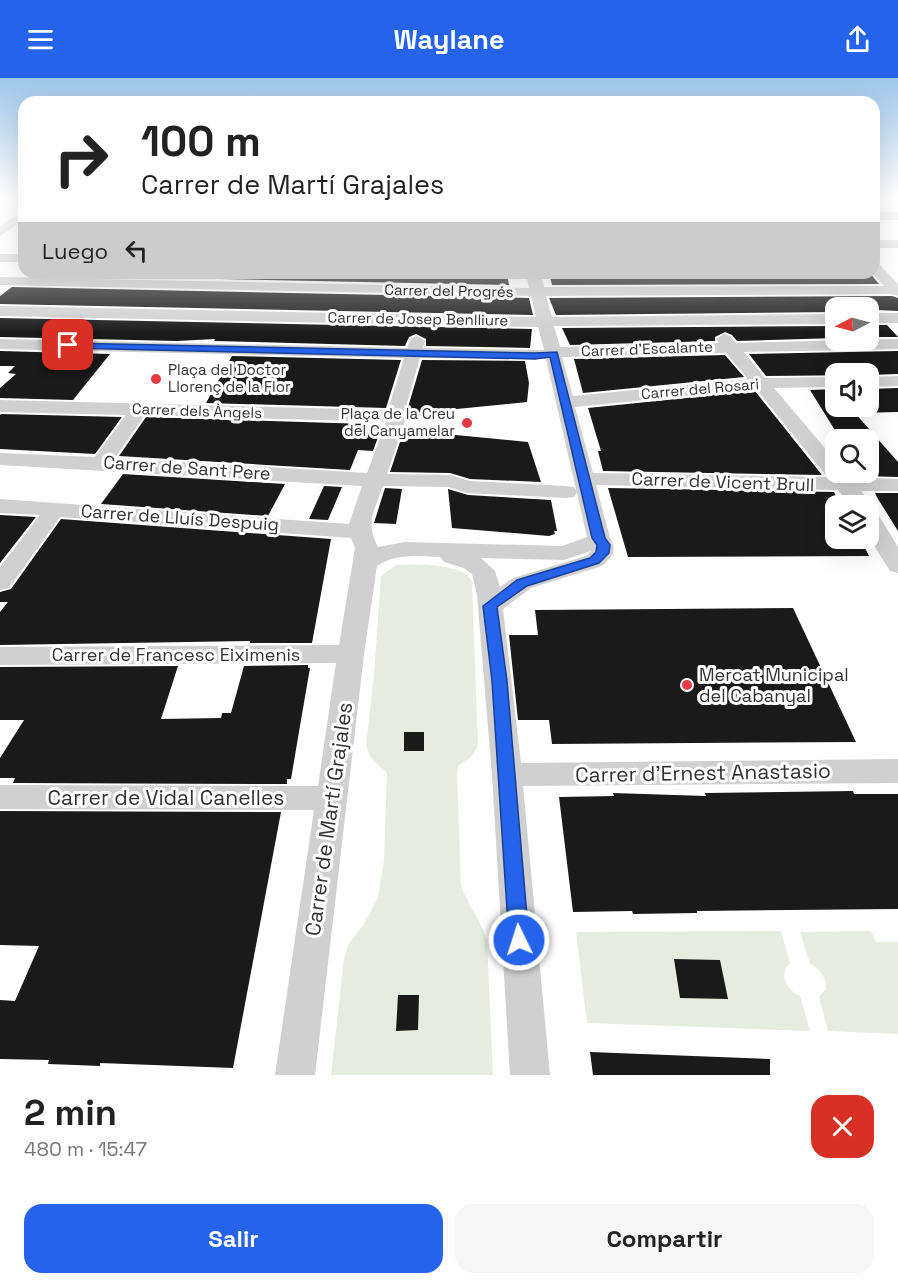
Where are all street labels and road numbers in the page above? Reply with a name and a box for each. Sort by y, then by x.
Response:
street label: Carrer del Progrés [384,280,514,301]
street label: Carrer de Josep Benlliure [328,307,509,330]
street label: Carrer d'Escalante [581,337,713,360]
street label: Carrer del Rosari [640,374,760,403]
street label: Carrer dels Àngels [132,399,262,422]
street label: Carrer de Sant Pere [103,450,271,485]
street label: Carrer de Vicent Brull [631,467,815,496]
street label: Carrer de Lluís Despuig [80,499,280,536]
street label: Carrer de Francesc Eiximenis [52,643,300,666]
street label: Carrer de Martí Grajales [299,700,358,938]
street label: Carrer d'Ernest Anastasio [575,757,831,788]
street label: Carrer de Vidal Canelles [48,784,284,811]

